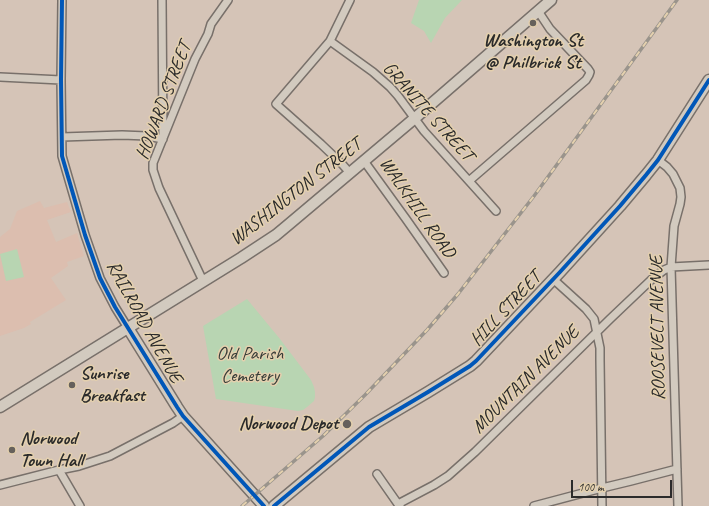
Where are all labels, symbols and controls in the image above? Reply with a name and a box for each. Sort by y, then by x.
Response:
marker: Washington St @ Philbrick St [528,18,538,28]
place label: Washington St @ Philbrick St [483,30,583,74]
street label: HOWARD STREET [131,39,197,163]
street label: GRANITE STREET [377,58,479,166]
street label: WASHINGTON STREET [226,133,366,251]
street label: WALKHILL ROAD [374,153,460,263]
street label: ROOSEVELT AVENUE [645,255,671,401]
street label: RAILROAD AVENUE [101,257,187,387]
street label: HILL STREET [466,267,546,351]
street label: MOUNTAIN AVENUE [468,322,584,438]
park label: Old Parish Cemetery [217,343,283,387]
place label: Sunrise Breakfast [80,363,145,407]
marker: Sunrise Breakfast [67,380,77,390]
place label: Norwood Depot [239,413,338,435]
marker: Norwood Depot [341,418,353,430]
place label: Norwood Town Hall [20,428,83,472]
marker: Norwood Town Hall [7,445,17,455]
scale bar [573,472,674,498]
text: 100 m [578,479,604,495]

